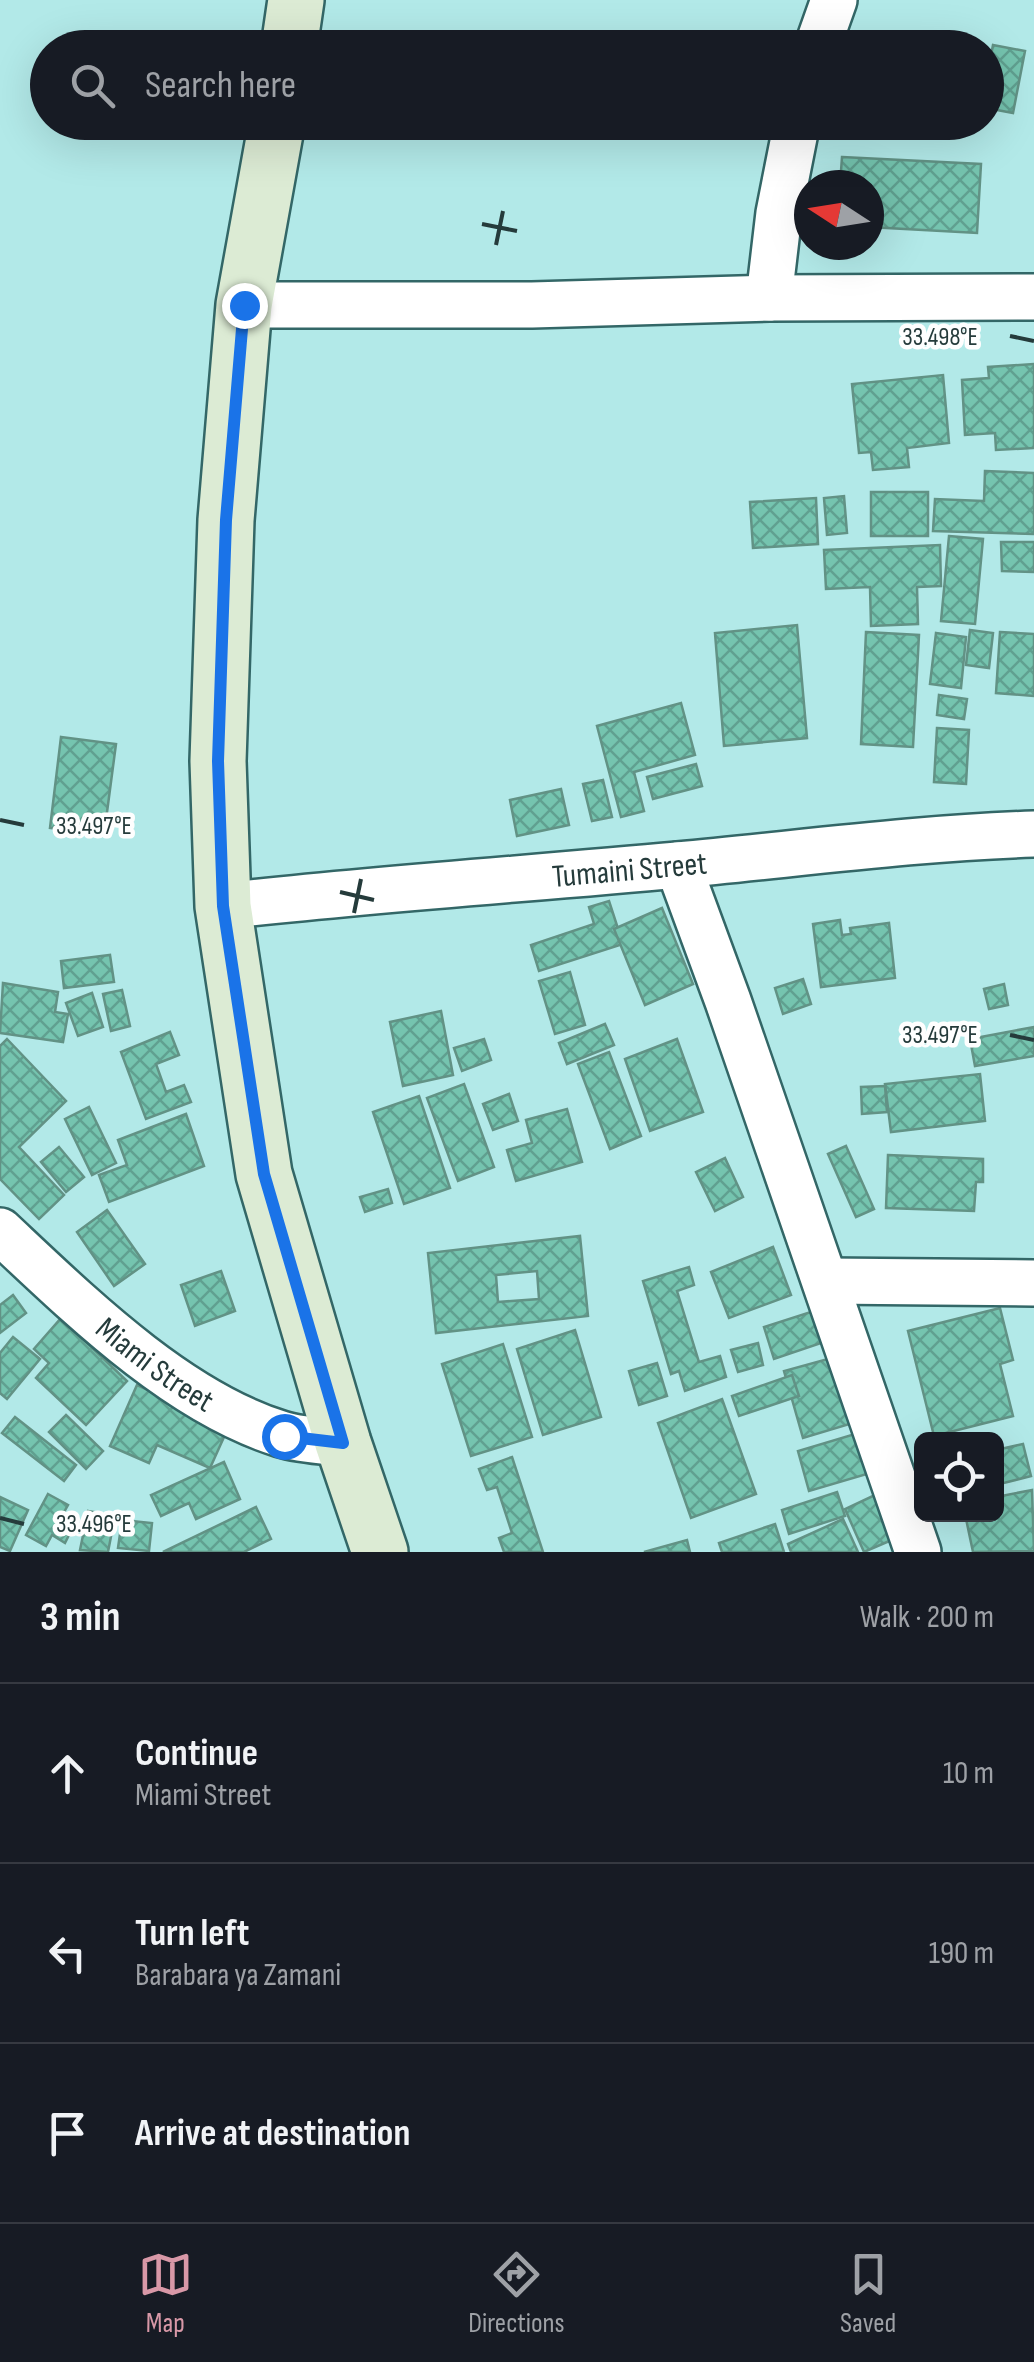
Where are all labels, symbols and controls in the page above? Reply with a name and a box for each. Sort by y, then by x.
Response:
search box [30,30,1004,140]
icon: search [65,58,120,113]
text: Search here [145,63,296,108]
north arrow [794,170,884,260]
route end [222,283,268,329]
text: 33.498°E [902,322,978,353]
text: 33.497°E [56,811,132,842]
street label: Tumaini Street [550,844,709,897]
text: 33.497°E [902,1020,978,1051]
street label: Miami Street [87,1310,220,1421]
route start [262,1414,308,1460]
map controls [914,1432,1004,1522]
button: locate [914,1432,1004,1522]
text: 33.496°E [56,1509,132,1540]
text: 3 min [40,1592,120,1643]
text: Walk · 200 m [860,1598,994,1637]
text: Continue [135,1731,258,1776]
icon: ahead [40,1746,95,1801]
text: 10 m [943,1754,994,1793]
text: Miami Street [135,1776,271,1815]
text: Turn left [135,1911,249,1956]
icon: left [40,1926,95,1981]
text: 190 m [929,1934,994,1973]
text: Barabara ya Zamani [135,1956,341,1995]
icon: arrive [40,2106,95,2161]
text: Arrive at destination [135,2111,410,2156]
tab: Map [138,2247,193,2340]
tab: Directions [468,2247,565,2340]
tab: Saved [840,2247,896,2340]

